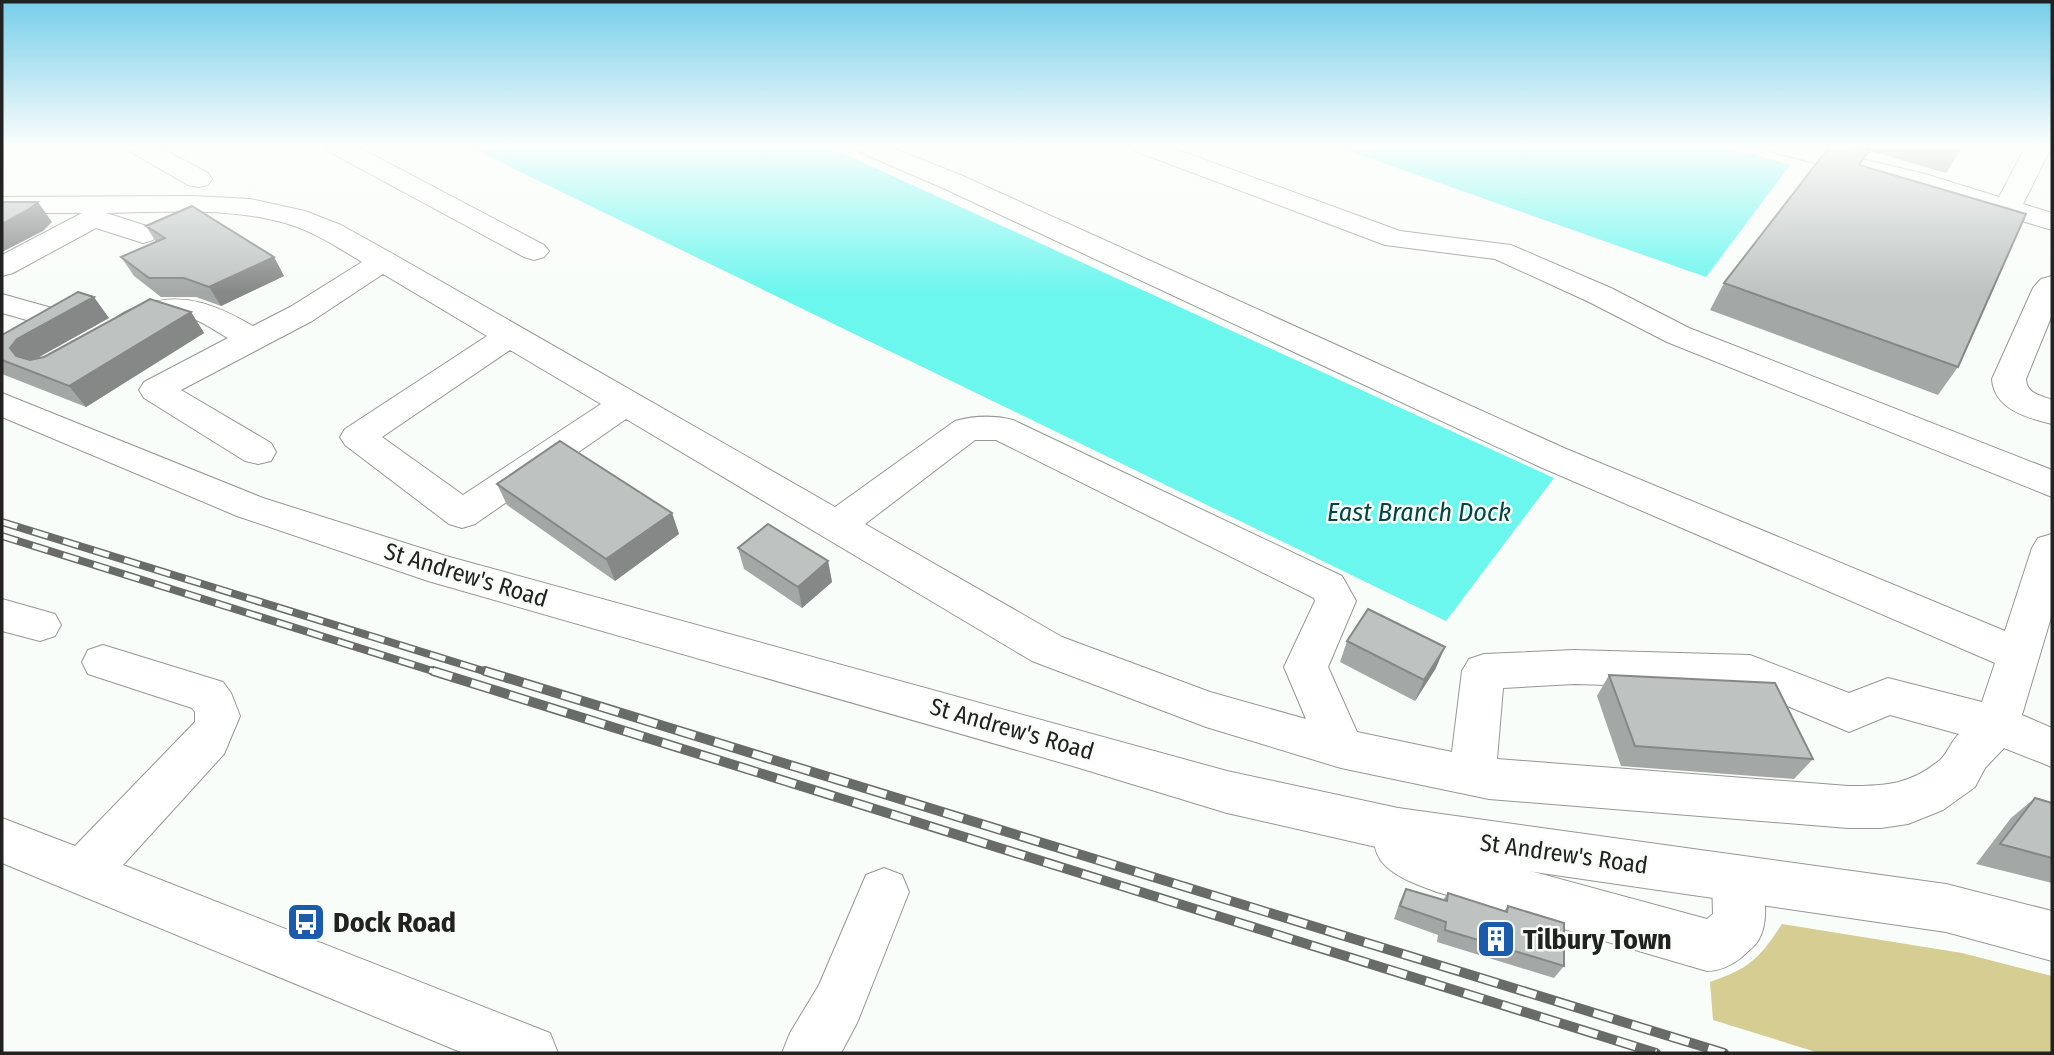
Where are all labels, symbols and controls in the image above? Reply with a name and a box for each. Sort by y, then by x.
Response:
water label: East Branch Dock [1327,497,1511,528]
street label: St Andrew's Road [381,537,551,613]
street label: St Andrew's Road [927,692,1097,766]
street label: St Andrew's Road [1478,828,1650,880]
bus stop icon: Dock Road [285,901,327,943]
place label: Dock Road [333,906,456,939]
building icon: Tilbury Town [1475,918,1517,960]
place label: Tilbury Town [1523,923,1672,956]

